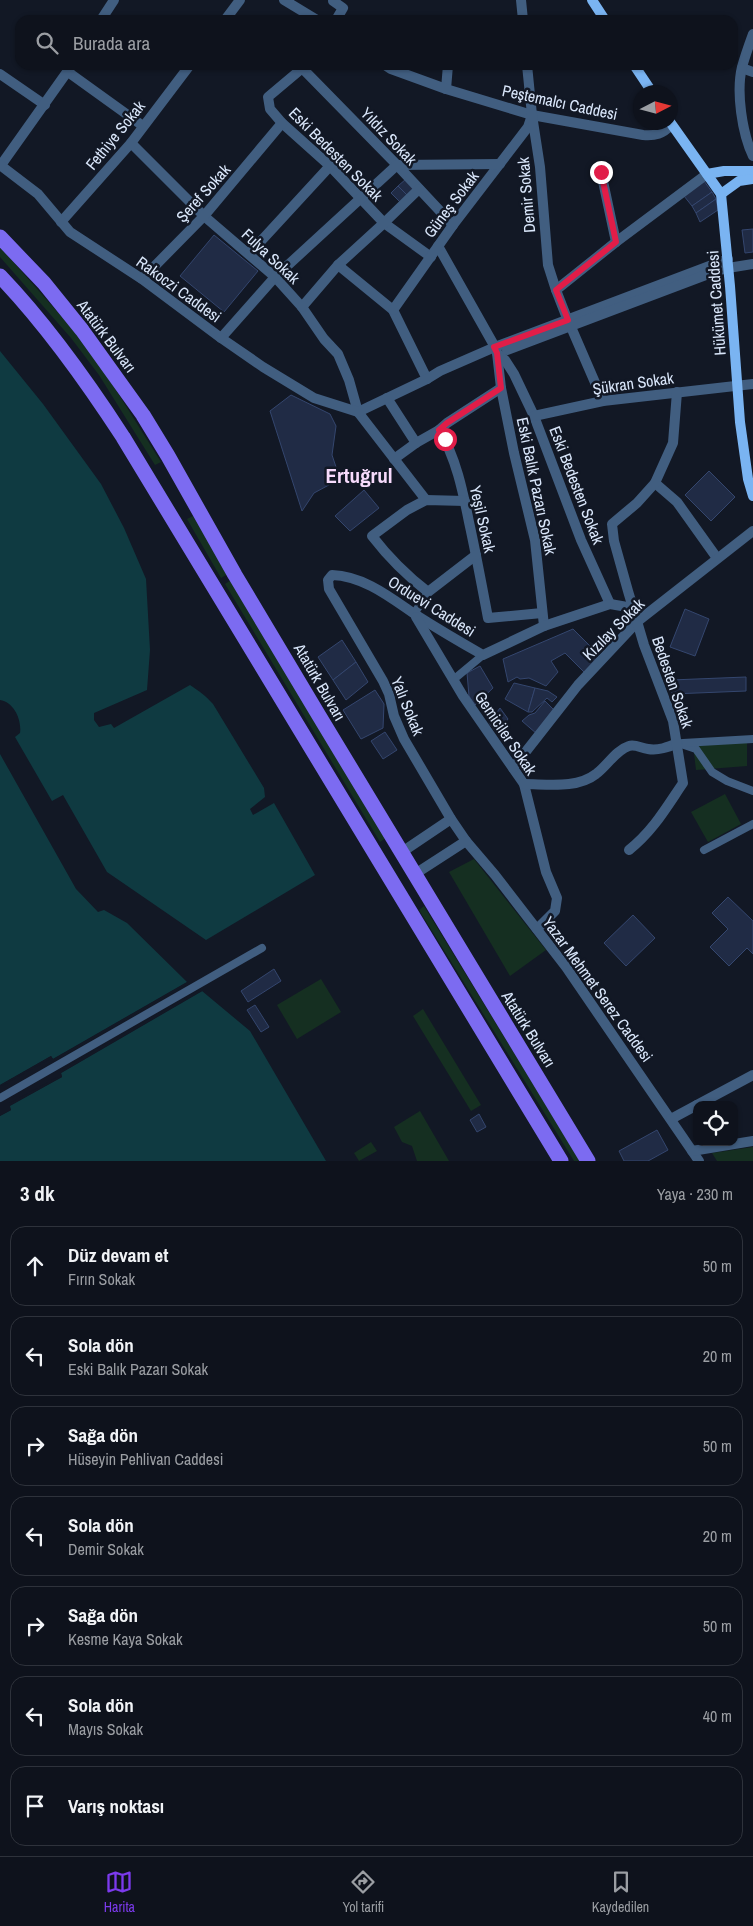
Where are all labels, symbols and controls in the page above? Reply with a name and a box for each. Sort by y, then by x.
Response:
search box [15,15,738,70]
icon: search [33,29,61,57]
text: Burada ara [73,30,150,56]
street label: Peştemalcı Caddesi [500,79,620,125]
north arrow [633,85,678,130]
street label: Fethiye Sokak [80,95,150,174]
street label: Eski Bedesten Sokak [284,102,388,206]
street label: Yıldız Sokak [356,102,422,170]
street label: Demir Sokak [512,156,540,234]
street label: Şeref Sokak [171,159,235,227]
route end [590,161,613,184]
street label: Güneş Sokak [419,166,484,242]
street label: Fulya Sokak [237,223,305,289]
street label: Hükümet Caddesi [701,250,731,356]
street label: Rakoczi Caddesi [132,251,226,327]
street label: Atatürk Bulvarı [72,294,142,377]
street label: Şükran Sokak [591,366,675,400]
street label: Eski Balık Pazarı Sokak [512,415,562,557]
street label: Eski Bedesten Sokak [544,423,610,548]
route start [434,428,457,451]
district label: Ertuğrul [326,461,392,490]
street label: Yeşil Sokak [465,483,501,555]
street label: Orduevi Caddesi [384,570,480,642]
street label: Kızılay Sokak [577,593,649,665]
street label: Bedesten Sokak [647,633,699,731]
street label: Atatürk Bulvarı [288,638,351,725]
street label: Yalı Sokak [386,673,430,739]
street label: Gemiciler Sokak [470,687,542,780]
street label: Yazar Mehmet Serez Caddesi [538,912,658,1066]
street label: Atatürk Bulvarı [496,986,561,1071]
map controls [693,1101,738,1146]
button: locate [693,1101,738,1146]
text: 3 dk [20,1179,54,1208]
text: Yaya · 230 m [657,1183,733,1205]
text: Düz devam et [68,1242,168,1268]
icon: ahead [21,1252,49,1280]
text: 50 m [703,1255,732,1277]
text: Fırın Sokak [68,1268,135,1290]
text: Sola dön [68,1332,134,1358]
icon: left [21,1342,49,1370]
text: 20 m [703,1345,732,1367]
text: Eski Balık Pazarı Sokak [68,1358,208,1380]
text: Sağa dön [68,1422,138,1448]
icon: right [21,1432,49,1460]
text: 50 m [703,1435,732,1457]
text: Hüseyin Pehlivan Caddesi [68,1448,223,1470]
text: Sola dön [68,1512,134,1538]
icon: left [21,1522,49,1550]
text: 20 m [703,1525,732,1547]
text: Demir Sokak [68,1538,144,1560]
text: Sağa dön [68,1602,138,1628]
icon: right [21,1612,49,1640]
text: 50 m [703,1615,732,1637]
text: Kesme Kaya Sokak [68,1628,183,1650]
text: Sola dön [68,1692,134,1718]
icon: left [21,1702,49,1730]
text: 40 m [703,1705,732,1727]
text: Mayıs Sokak [68,1718,143,1740]
icon: arrive [21,1792,49,1820]
text: Varış noktası [68,1793,164,1819]
tab: Harita [104,1868,135,1916]
tab: Yol tarifi [342,1868,384,1916]
tab: Kaydedilen [592,1868,649,1916]

